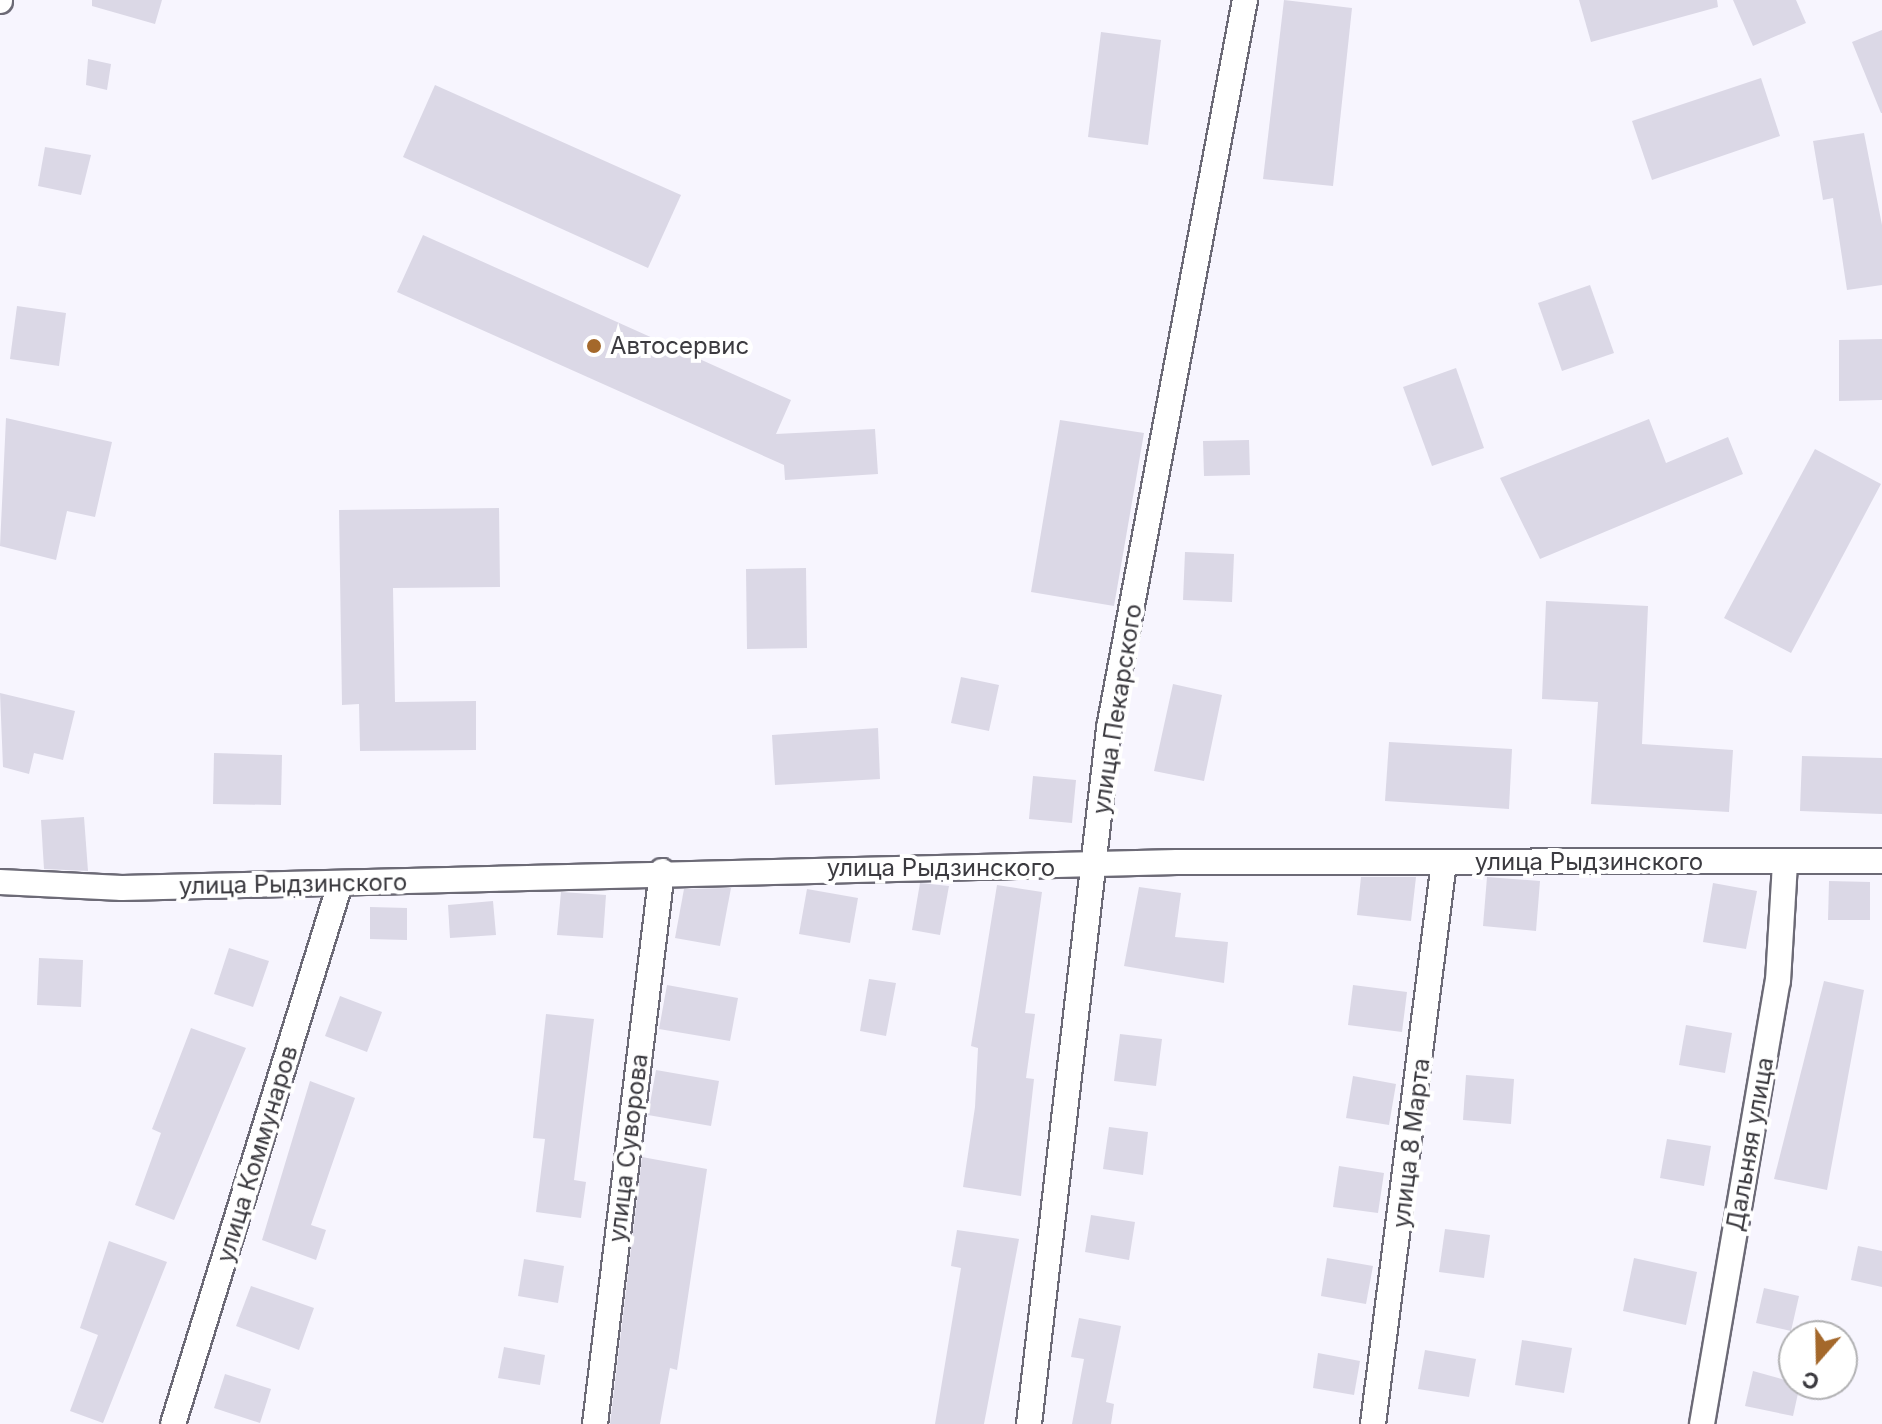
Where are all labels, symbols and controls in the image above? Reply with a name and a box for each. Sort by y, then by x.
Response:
place label: Автосервис [610,332,749,360]
marker: Автосервис [585,337,603,355]
street label: улица Пекарского [1086,602,1148,816]
street label: улица Рыдзинского [1475,848,1703,876]
street label: улица Рыдзинского [827,854,1055,882]
street label: улица Рыдзинского [179,868,407,900]
street label: улица Коммунаров [210,1042,304,1266]
street label: улица Суворова [602,1052,654,1244]
street label: Дальняя улица [1721,1055,1779,1233]
street label: улица 8 Марта [1386,1056,1436,1230]
north arrow [1778,1320,1858,1400]
text: С [1798,1366,1823,1396]

